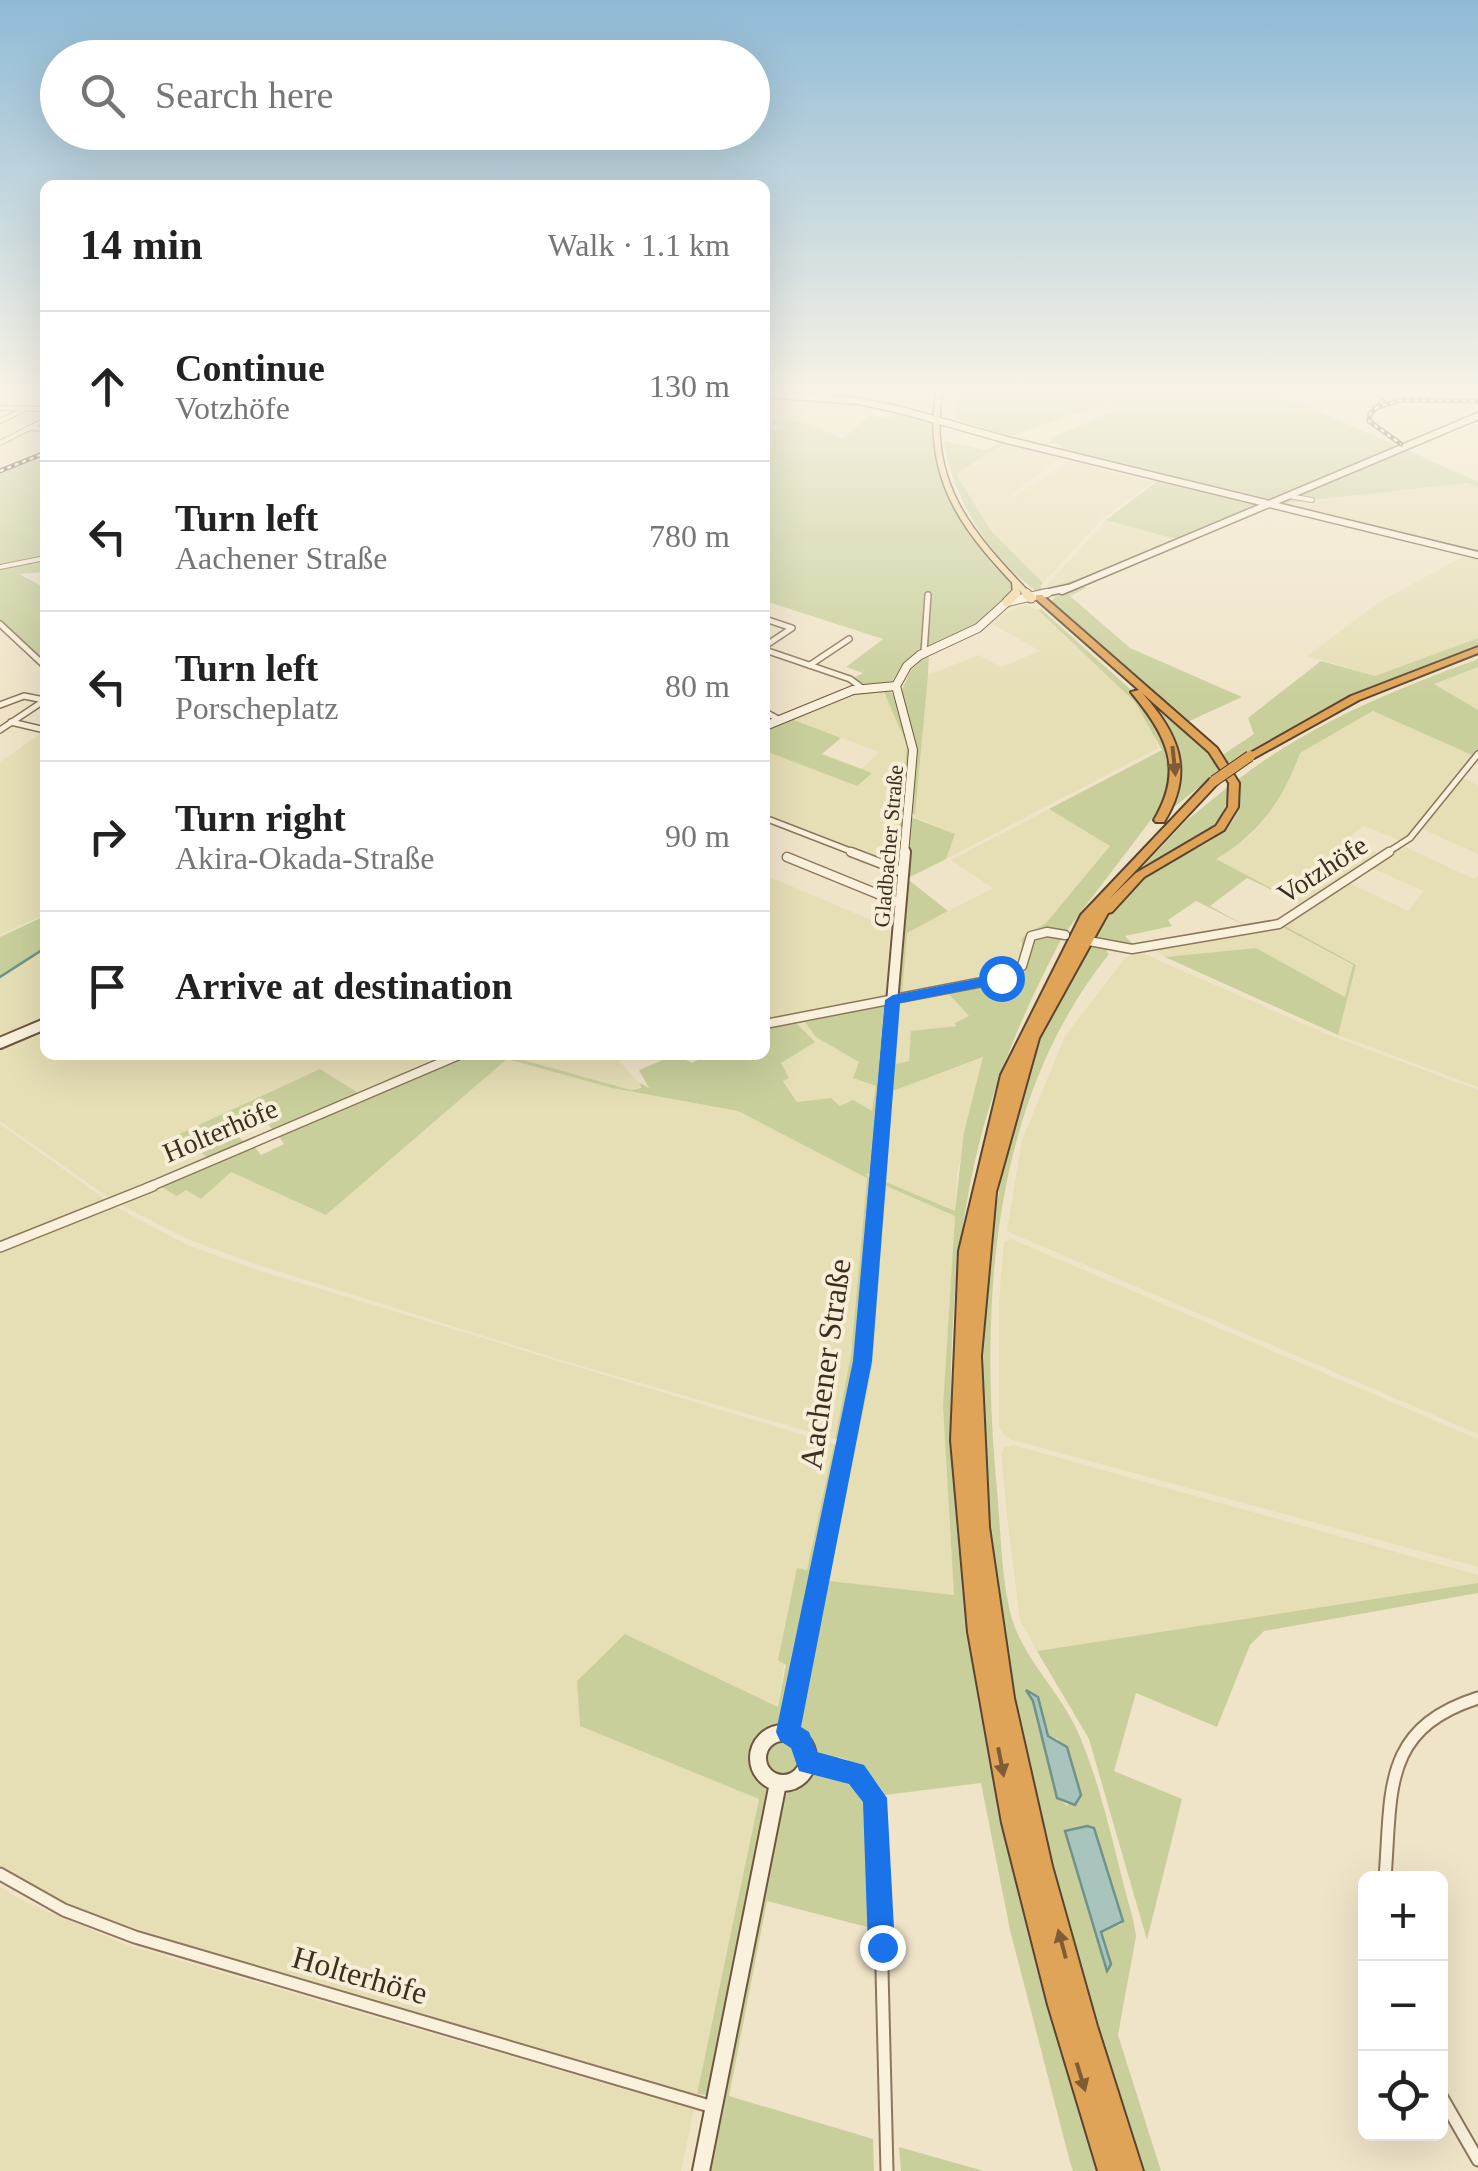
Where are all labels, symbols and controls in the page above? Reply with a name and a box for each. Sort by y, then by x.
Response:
search box [40,40,770,150]
icon: search [75,68,130,123]
text: Search here [155,74,333,116]
text: 14 min [80,222,203,268]
text: Walk · 1.1 km [548,227,730,263]
text: Continue [175,347,325,389]
icon: ahead [80,359,135,414]
text: 130 m [649,368,730,404]
text: Votzhöfe [175,390,290,426]
text: Turn left [175,497,318,539]
icon: left [80,509,135,564]
text: 780 m [649,518,730,554]
text: Aachener Straße [175,540,387,576]
text: Turn left [175,647,318,689]
icon: left [80,659,135,714]
text: 80 m [665,668,730,704]
text: Porscheplatz [175,690,339,726]
one-way arrow [1166,746,1182,777]
street label: Gladbacher Straße [869,764,908,928]
text: Turn right [175,797,346,839]
icon: right [80,809,135,864]
text: 90 m [665,818,730,854]
street label: Votzhöfe [1272,829,1373,910]
text: Akira-Okada-Straße [175,840,434,876]
route start [979,956,1025,1002]
icon: arrive [80,959,135,1014]
text: Arrive at destination [175,965,513,1007]
street label: Holterhöfe [158,1092,282,1168]
street label: Aachener Straße [792,1256,858,1472]
one-way arrow [994,1747,1010,1778]
map controls [1358,1871,1448,2141]
button: + [1358,1871,1448,1961]
route end [860,1925,906,1971]
one-way arrow [1054,1928,1070,1959]
street label: Holterhöfe [288,1939,432,2011]
button: − [1358,1961,1448,2051]
button: locate [1358,2051,1448,2141]
one-way arrow [1074,2063,1089,2093]

